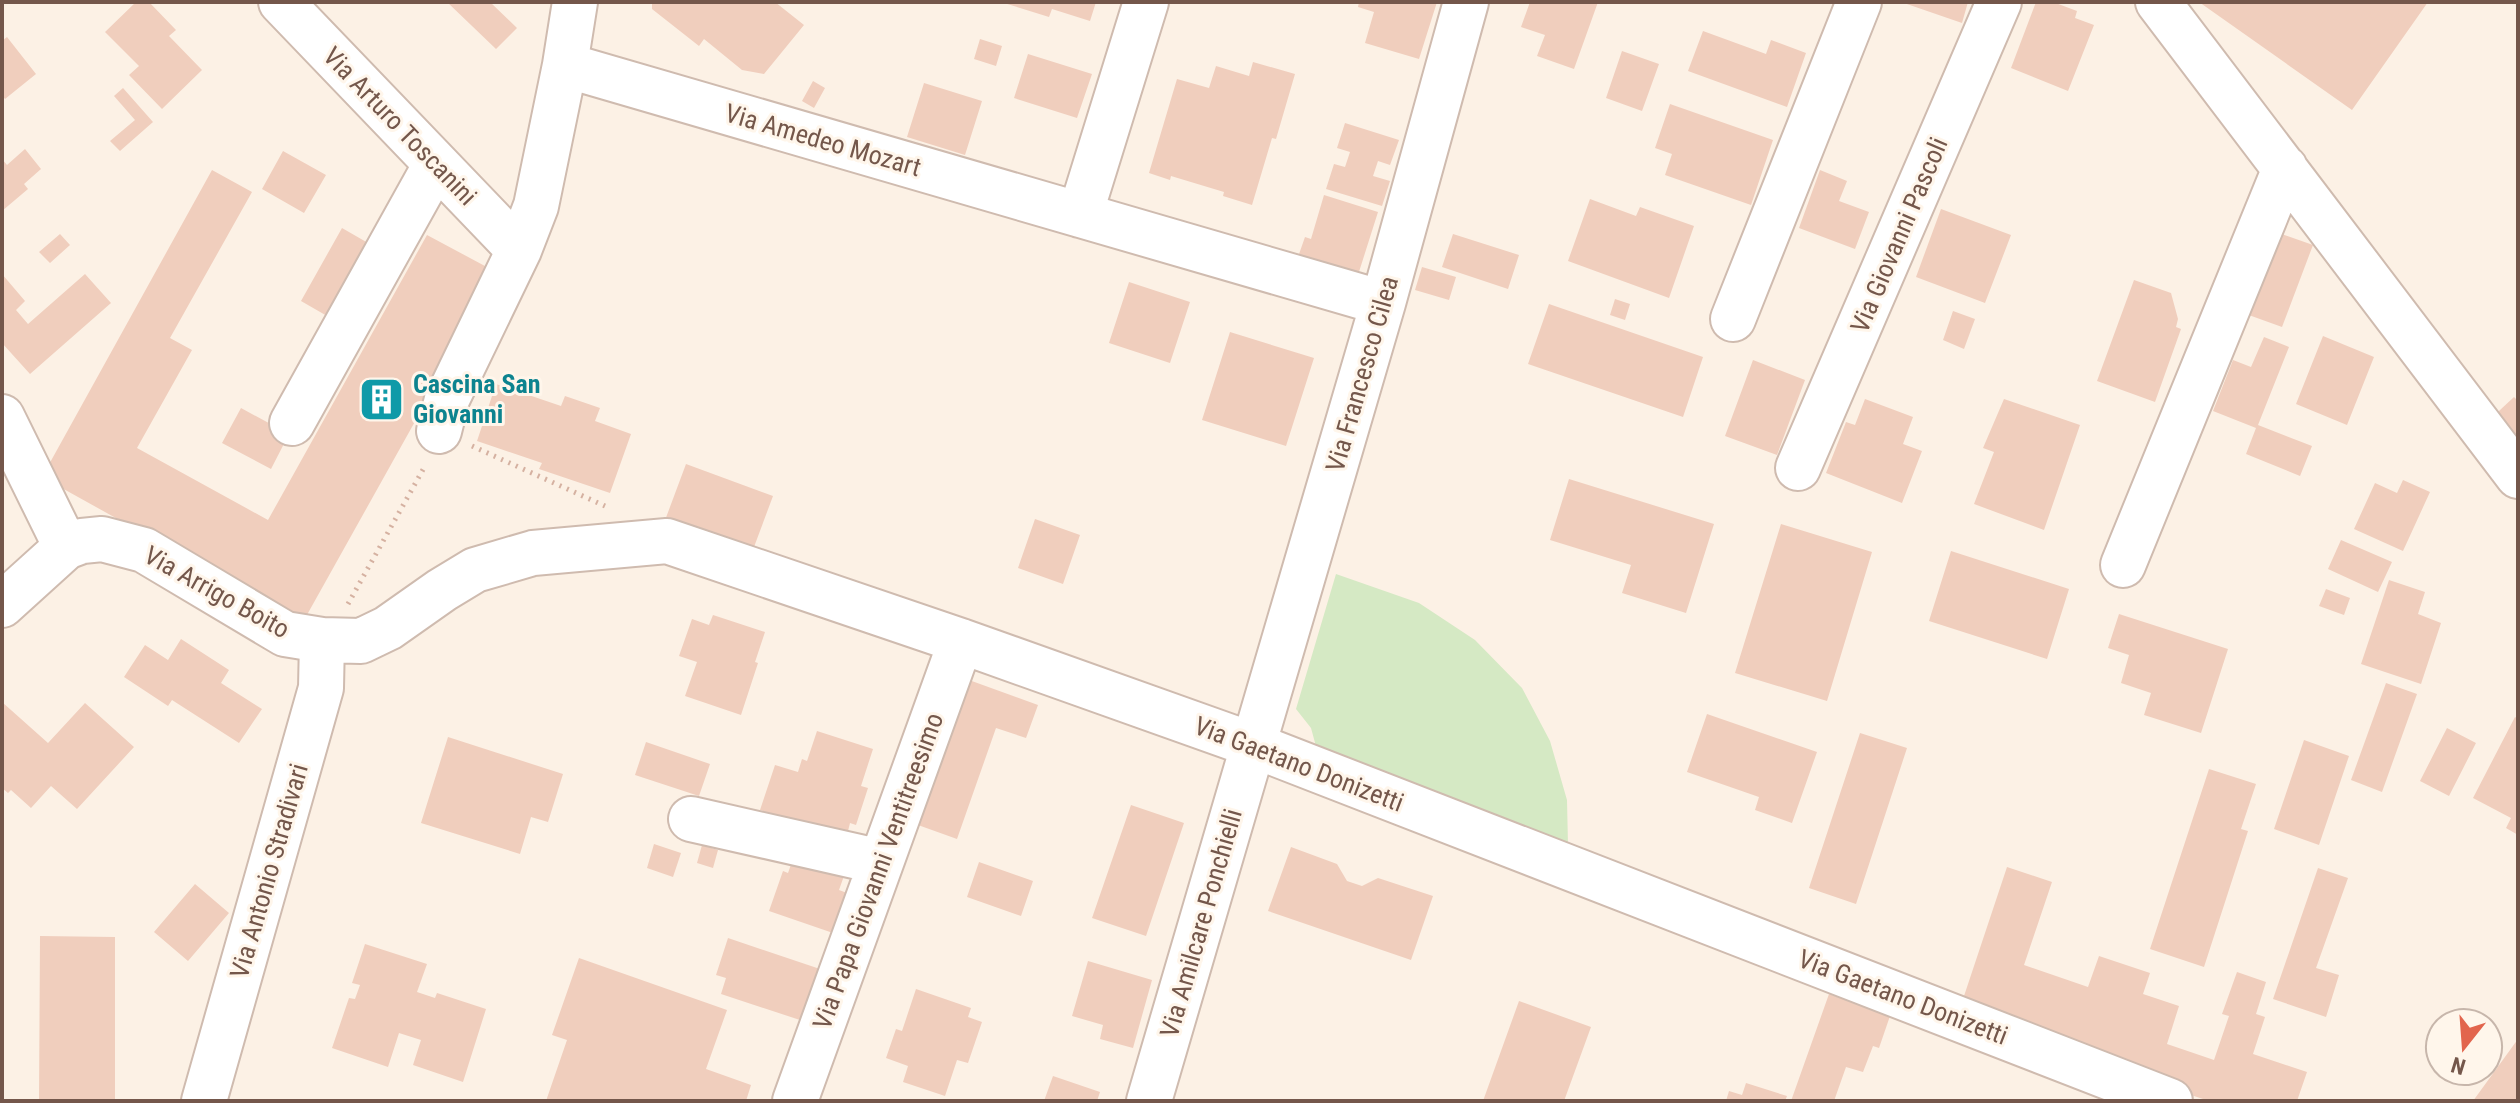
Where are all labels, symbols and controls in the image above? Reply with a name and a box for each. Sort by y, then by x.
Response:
street label: Via Arturo Toscanini [317,41,483,211]
street label: Via Amedeo Mozart [722,98,924,182]
street label: Via Giovanni Pascoli [1844,133,1954,337]
street label: Via Francesco Cilea [1320,273,1404,475]
place label: Cascina San Giovanni [413,369,541,429]
building icon: Cascina San Giovanni [358,375,406,423]
street label: Via Arrigo Boito [139,540,295,644]
street label: Via Papa Giovanni Ventitreesimo [807,709,949,1033]
street label: Via Gaetano Donizetti [1190,710,1408,818]
street label: Via Antonio Stradivari [224,760,314,982]
street label: Via Amilcare Ponchielli [1154,805,1248,1041]
street label: Via Gaetano Donizetti [1794,943,2012,1051]
north arrow [2424,1007,2504,1087]
text: N [2448,1052,2468,1080]

